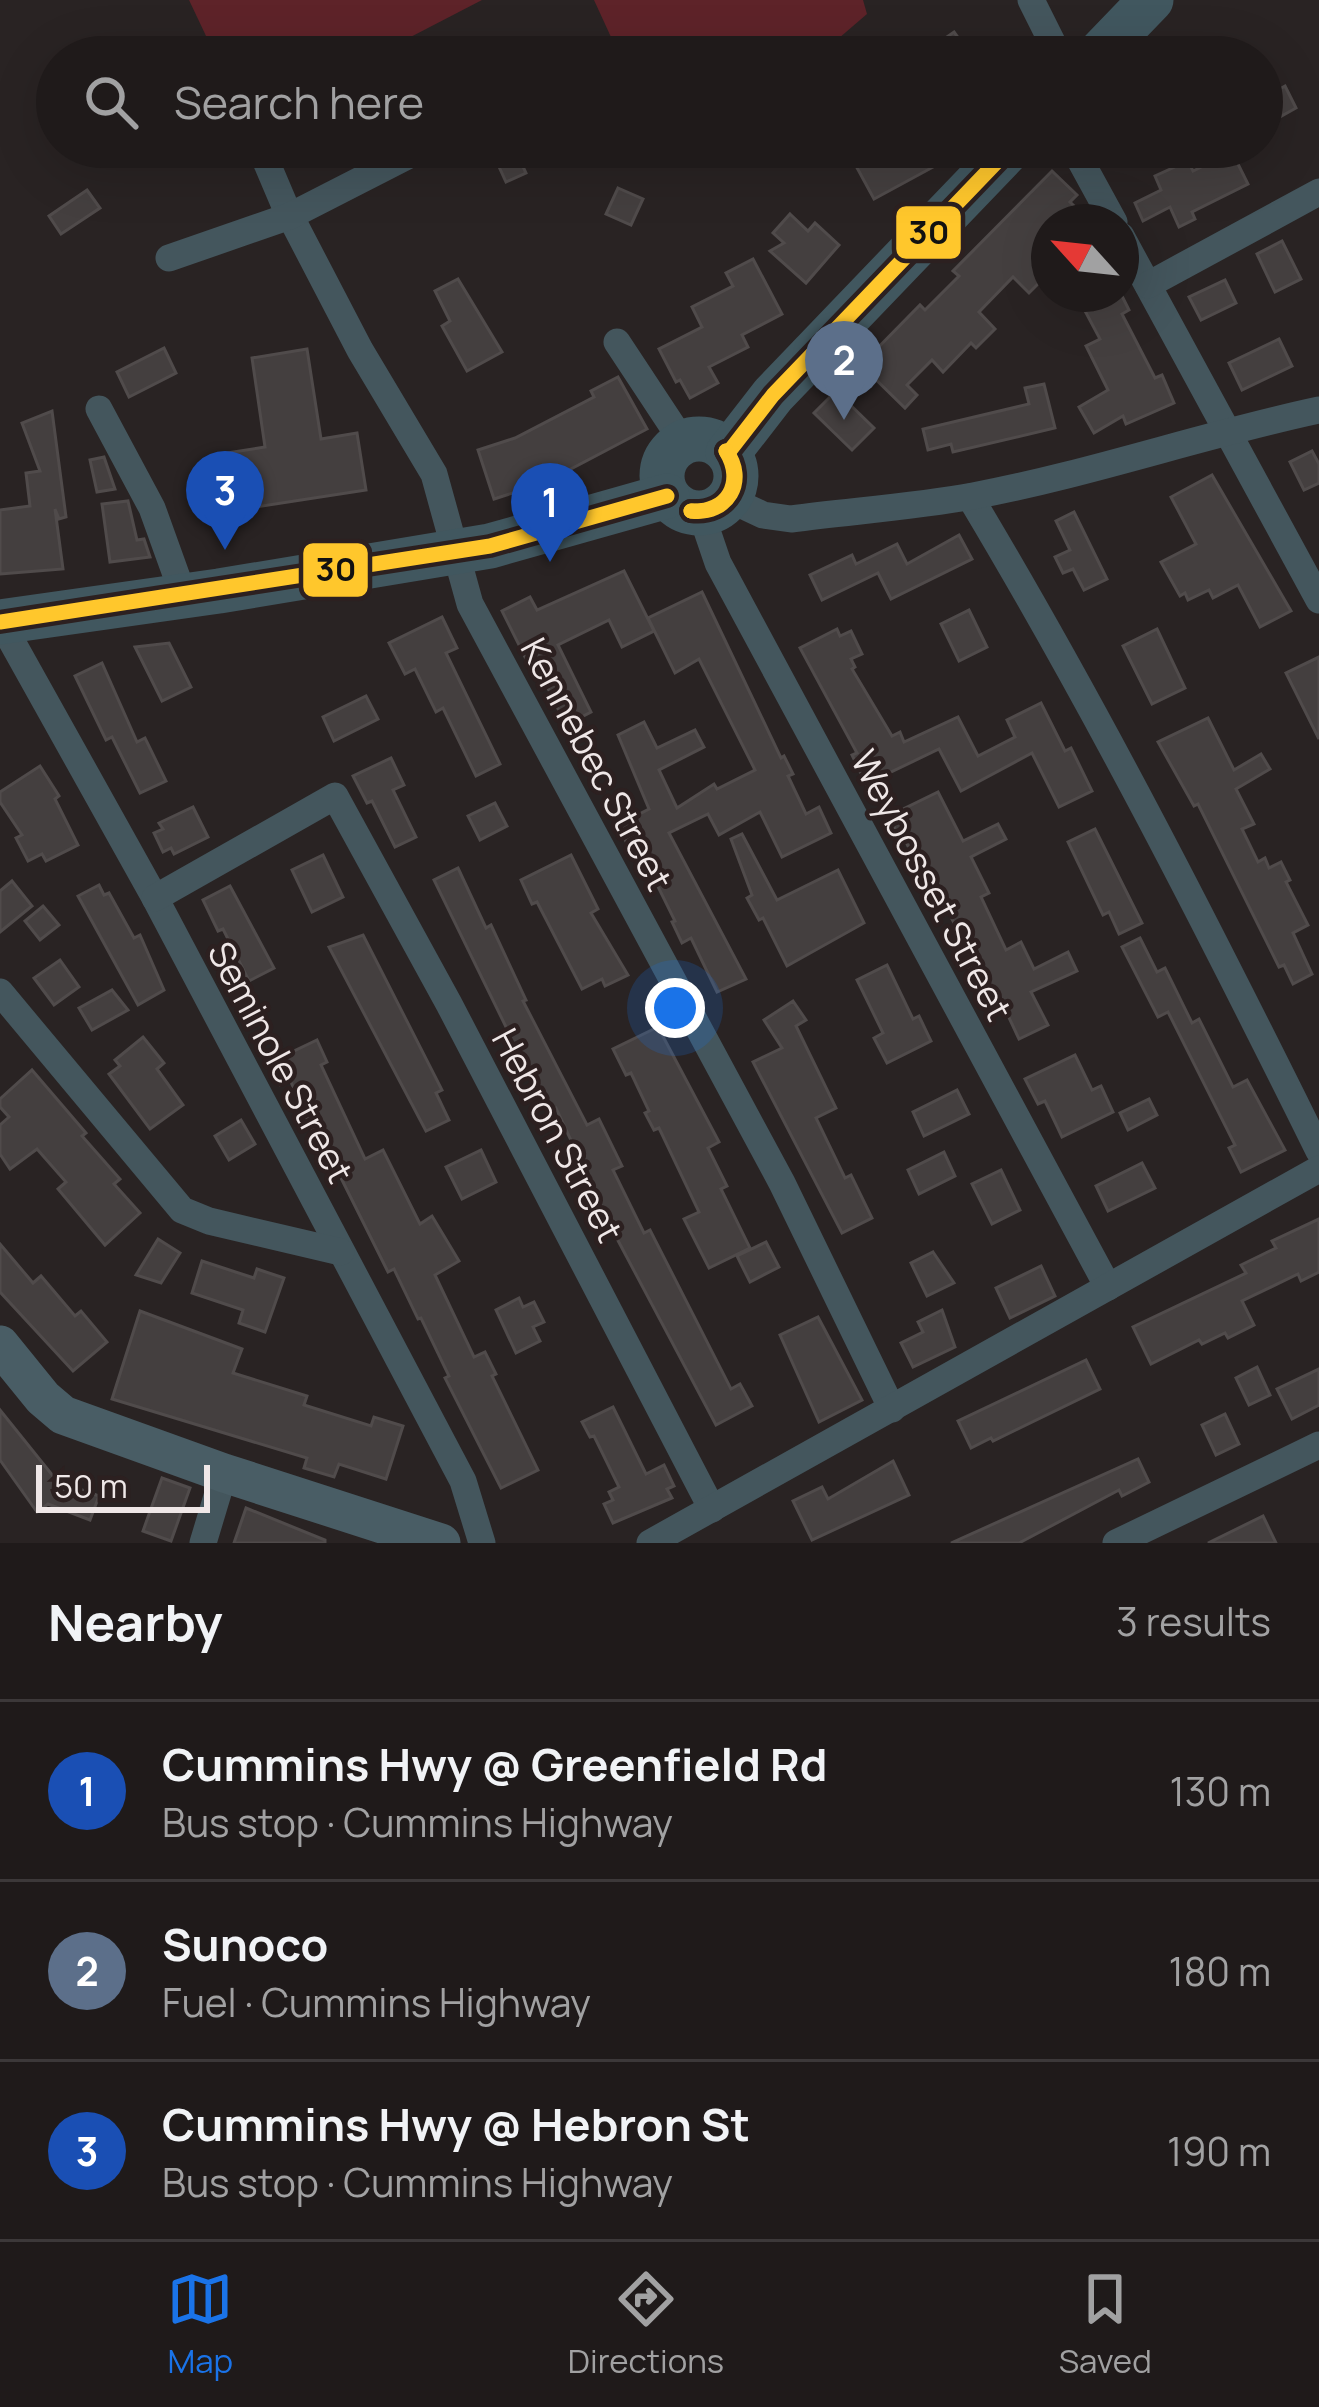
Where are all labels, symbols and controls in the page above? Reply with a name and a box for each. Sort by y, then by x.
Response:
search box [36,36,1283,168]
icon: search [78,69,144,135]
text: Search here [174,71,424,133]
line badge: 30 [894,204,963,261]
north arrow [1031,204,1139,312]
text: 30 [909,209,949,254]
pin: 2 [805,321,883,420]
pin: 3 [186,451,264,550]
pin: 1 [511,463,589,562]
line badge: 30 [301,541,370,599]
text: 30 [316,546,356,591]
street label: Kennebec Street [510,629,684,899]
street label: Weybosset Street [840,741,1024,1029]
street label: Seminole Street [197,933,365,1191]
your location [645,978,705,1038]
street label: Hebron Street [481,1020,635,1250]
scale bar [36,1459,210,1512]
text: 50 m [54,1463,128,1508]
text: Nearby [48,1587,223,1656]
text: 3 results [1116,1594,1271,1648]
text: Cummins Hwy @ Greenfield Rd [162,1733,827,1795]
text: 1 [78,1764,96,1818]
text: 130 m [1170,1764,1271,1818]
text: Bus stop · Cummins Highway [162,1795,673,1849]
text: Sunoco [162,1913,328,1975]
text: 2 [75,1944,99,1998]
text: 180 m [1168,1944,1271,1998]
text: Fuel · Cummins Highway [162,1975,591,2029]
text: Cummins Hwy @ Hebron St [162,2093,750,2155]
text: 3 [76,2124,98,2178]
text: 190 m [1167,2124,1271,2178]
text: Bus stop · Cummins Highway [162,2155,673,2209]
tab: Map [167,2266,233,2383]
tab: Directions [568,2266,724,2383]
tab: Saved [1059,2266,1152,2383]

